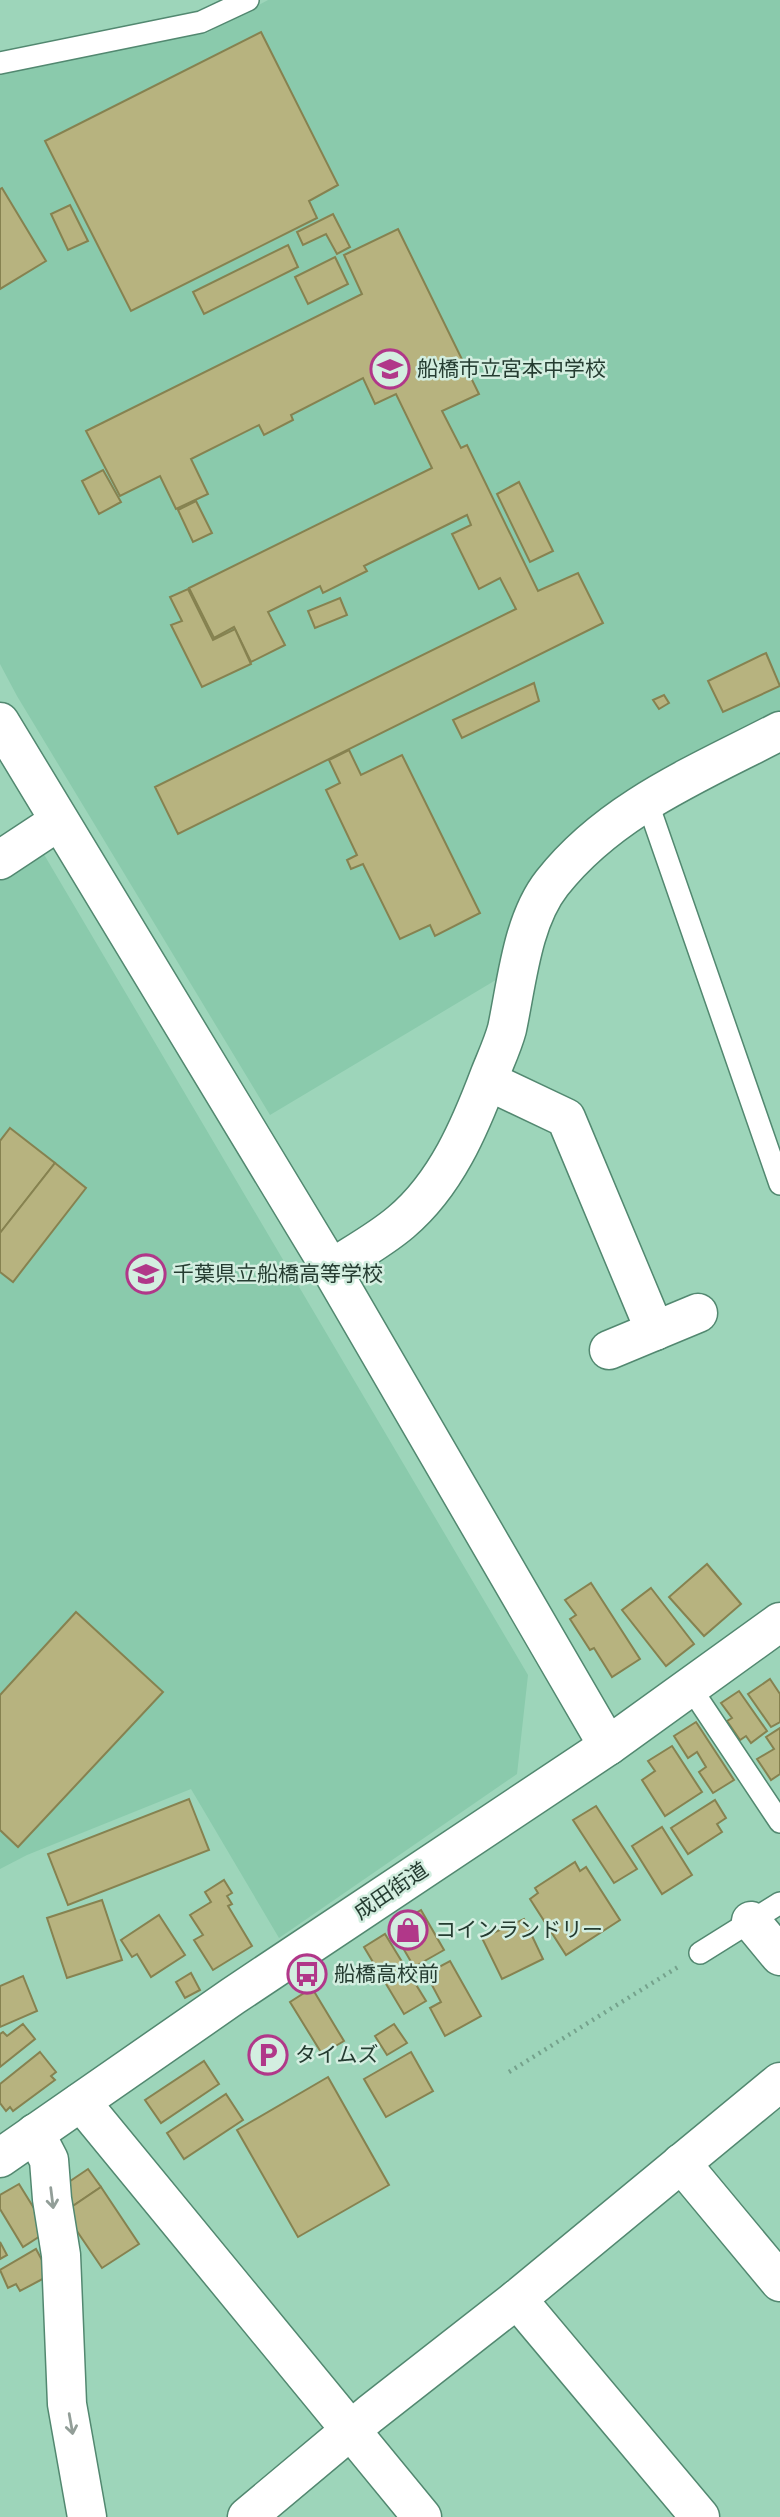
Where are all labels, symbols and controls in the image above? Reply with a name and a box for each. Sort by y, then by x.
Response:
school or university icon: 船橋市立宮本中学校 [369,348,411,390]
place label: 船橋市立宮本中学校 [417,355,606,382]
school or university icon: 千葉県立船橋高等学校 [125,1253,167,1295]
place label: 千葉県立船橋高等学校 [173,1260,383,1287]
street label: 成田街道 [348,1856,433,1925]
shop icon: コインランドリー [387,1909,429,1951]
place label: コインランドリー [435,1916,603,1943]
bus stop icon: 船橋高校前 [286,1953,328,1995]
place label: 船橋高校前 [334,1960,439,1987]
parking icon: タイムズ [247,2034,289,2076]
place label: タイムズ [295,2041,379,2068]
one-way arrow [46,2186,59,2209]
one-way arrow [65,2413,78,2435]

